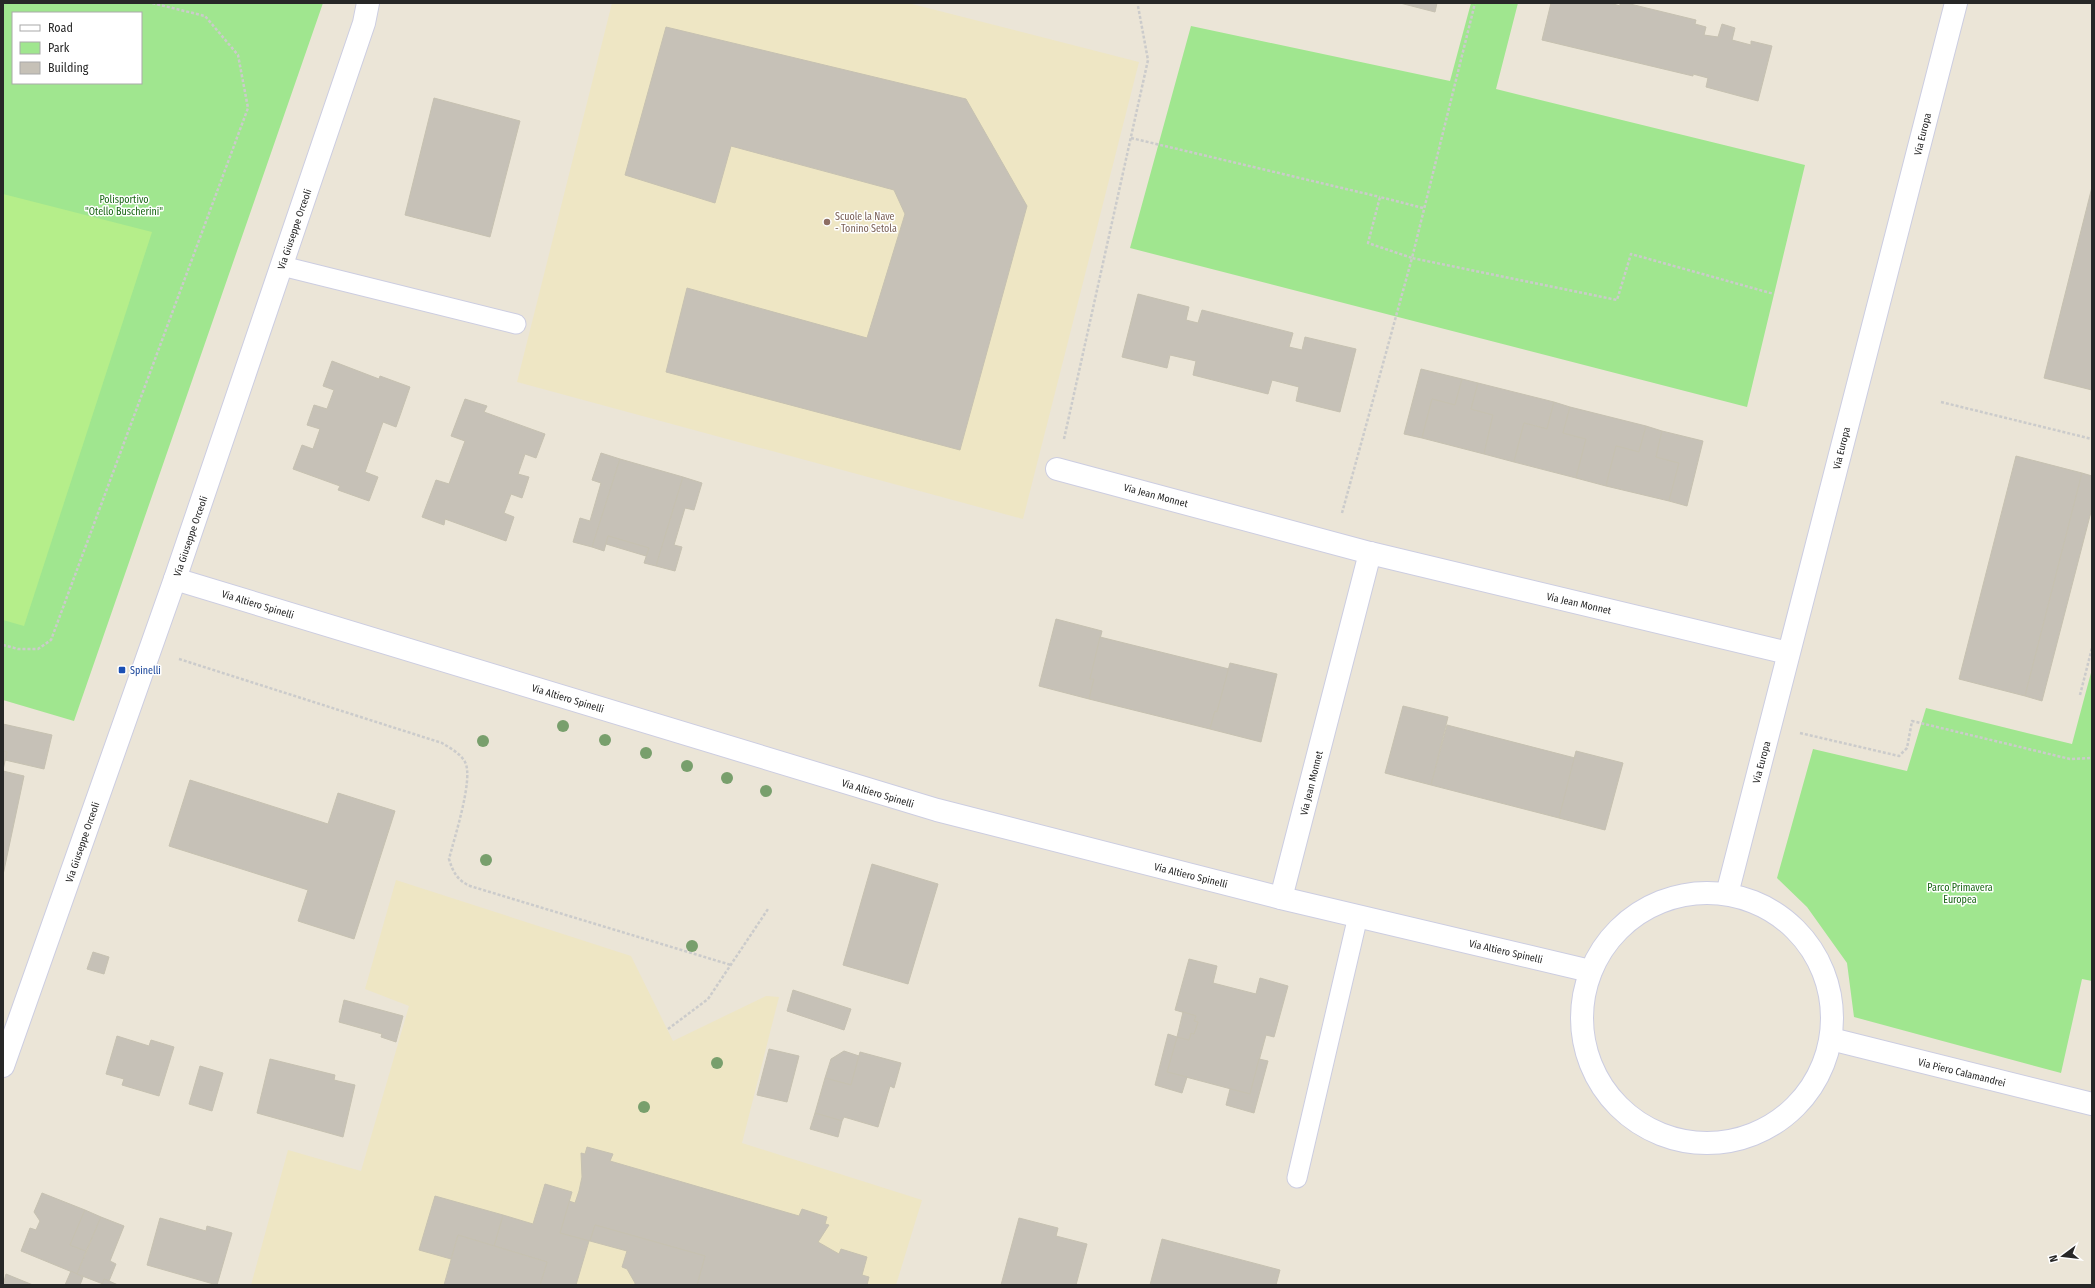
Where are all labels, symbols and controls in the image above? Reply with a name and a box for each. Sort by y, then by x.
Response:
legend [12,12,142,84]
text: Road [48,21,73,35]
text: Park [48,41,70,55]
text: Building [48,61,89,75]
street label: Via Europa [1912,112,1934,157]
street label: Via Giuseppe Orceoli [276,187,314,271]
park label: Polisportivo "Otello Buscherini" [85,194,163,218]
place label: Scuole la Nave - Tonino Setola [835,211,897,235]
marker: Scuole la Nave - Tonino Setola [822,217,832,227]
street label: Via Europa [1831,426,1853,471]
street label: Via Jean Monnet [1122,482,1190,511]
street label: Via Giuseppe Orceoli [172,494,210,578]
street label: Via Altiero Spinelli [220,588,295,622]
street label: Via Jean Monnet [1545,591,1613,617]
marker: Spinelli [117,665,127,675]
place label: Spinelli [130,665,161,677]
street label: Via Altiero Spinelli [530,682,605,716]
street label: Via Europa [1751,740,1773,785]
street label: Via Jean Monnet [1298,749,1326,817]
street label: Via Altiero Spinelli [840,777,915,811]
street label: Via Giuseppe Orceoli [64,800,102,884]
street label: Via Altiero Spinelli [1153,861,1229,891]
park label: Parco Primavera Europea [1927,882,1993,906]
street label: Via Altiero Spinelli [1468,938,1544,966]
street label: Via Piero Calamandrei [1917,1056,2007,1090]
north arrow [2043,1236,2083,1276]
text: N [2047,1254,2061,1263]

